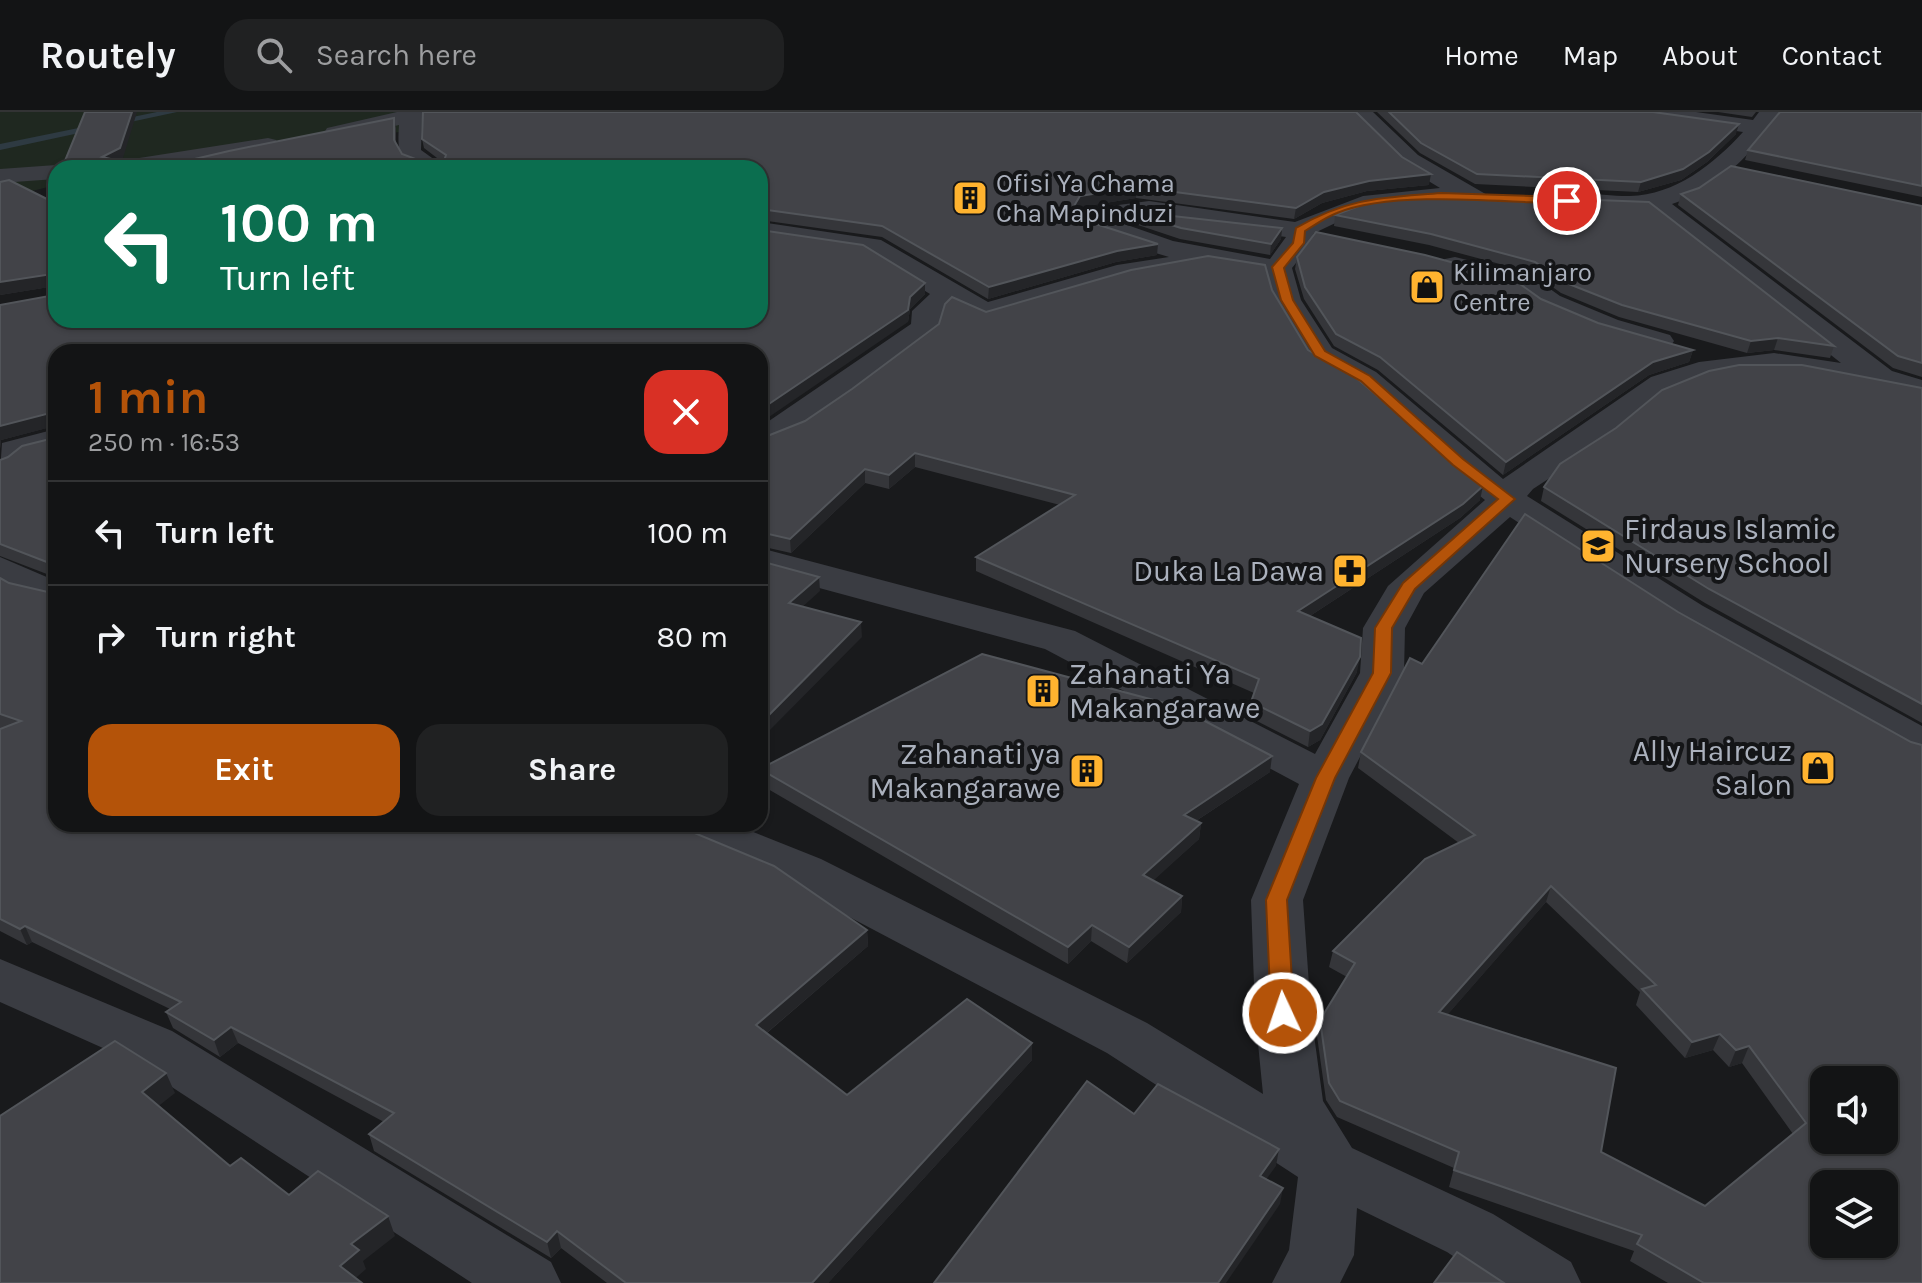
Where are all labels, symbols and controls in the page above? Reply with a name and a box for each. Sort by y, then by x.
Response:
search box [224,19,784,91]
text: Routely [40,33,176,78]
icon: search [252,33,296,77]
text: Search here [316,37,477,73]
text: Home [1444,39,1519,72]
text: Map [1563,39,1618,72]
text: About [1662,39,1738,72]
text: Contact [1782,39,1882,72]
pin [1533,167,1601,235]
place label: Ofisi Ya Chama Cha Mapinduzi [996,168,1175,229]
building icon: Ofisi Ya Chama Cha Mapinduzi [951,179,989,217]
icon: arrive [1545,179,1589,223]
text: 100 m [220,190,378,255]
icon: left [88,192,192,296]
text: Turn left [220,257,355,299]
place label: Kilimanjaro Centre [1453,257,1592,318]
shop icon: Kilimanjaro Centre [1408,268,1446,306]
text: 1 min [88,369,208,425]
button: close [644,370,728,454]
text: 250 m · 16:53 [88,427,240,458]
icon: left [88,511,132,555]
place label: Firdaus Islamic Nursery School [1624,511,1836,581]
text: Turn left [156,515,274,551]
text: 100 m [647,515,728,551]
school or university icon: Firdaus Islamic Nursery School [1579,527,1617,565]
pharmacy icon: Duka La Dawa [1331,552,1369,590]
place label: Duka La Dawa [1133,553,1324,589]
icon: right [88,615,132,659]
text: Turn right [156,619,296,655]
text: 80 m [657,619,728,655]
place label: Zahanati Ya Makangarawe [1069,656,1260,726]
building icon: Zahanati Ya Makangarawe [1024,672,1062,710]
button: Exit [88,724,400,816]
button: Share [416,724,728,816]
place label: Ally Haircuz Salon [1633,733,1792,803]
place label: Zahanati ya Makangarawe [870,736,1061,806]
shop icon: Ally Haircuz Salon [1799,749,1837,787]
building icon: Zahanati ya Makangarawe [1068,752,1106,790]
position arrow [1241,971,1325,1055]
map controls [1810,1066,1898,1258]
button: sound [1810,1066,1898,1154]
button: layers [1810,1170,1898,1258]

